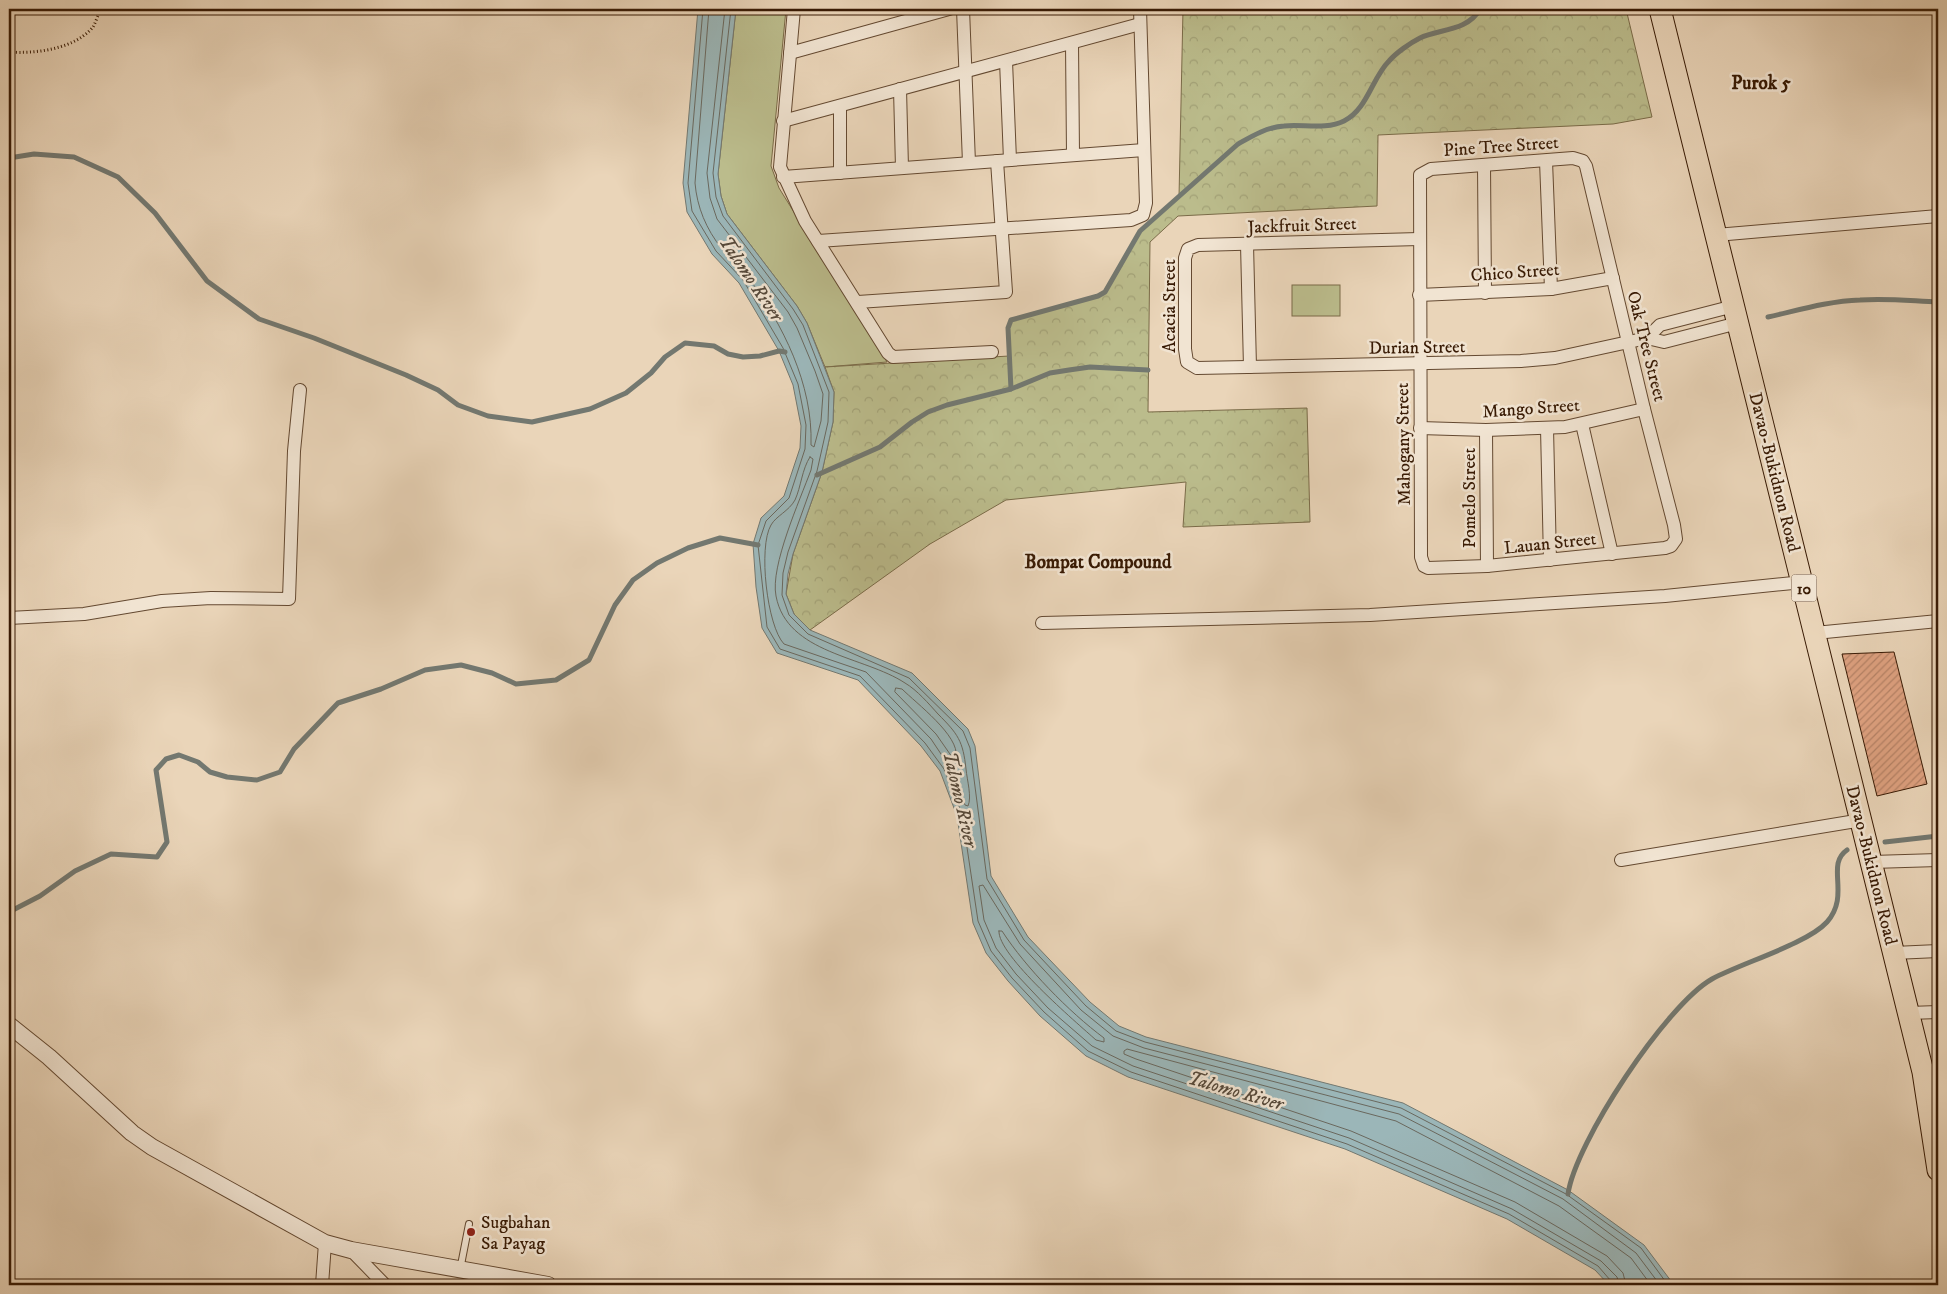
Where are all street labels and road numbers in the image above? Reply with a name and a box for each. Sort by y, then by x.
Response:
street label: Pine Tree Street [1443,132,1560,162]
street label: Jackfruit Street [1245,213,1357,239]
street label: Acacia Street [1159,259,1181,353]
street label: Chico Street [1470,259,1560,287]
street label: Oak Tree Street [1622,289,1670,404]
street label: Durian Street [1368,336,1466,360]
street label: Mahogany Street [1392,382,1416,506]
street label: Davao-Bukidnon Road [1744,390,1805,554]
street label: Mango Street [1482,395,1581,423]
street label: Pomelo Street [1459,448,1481,548]
street label: Lauan Street [1503,528,1598,560]
road number: 10 [1792,574,1816,602]
street label: Davao-Bukidnon Road [1841,783,1902,947]

